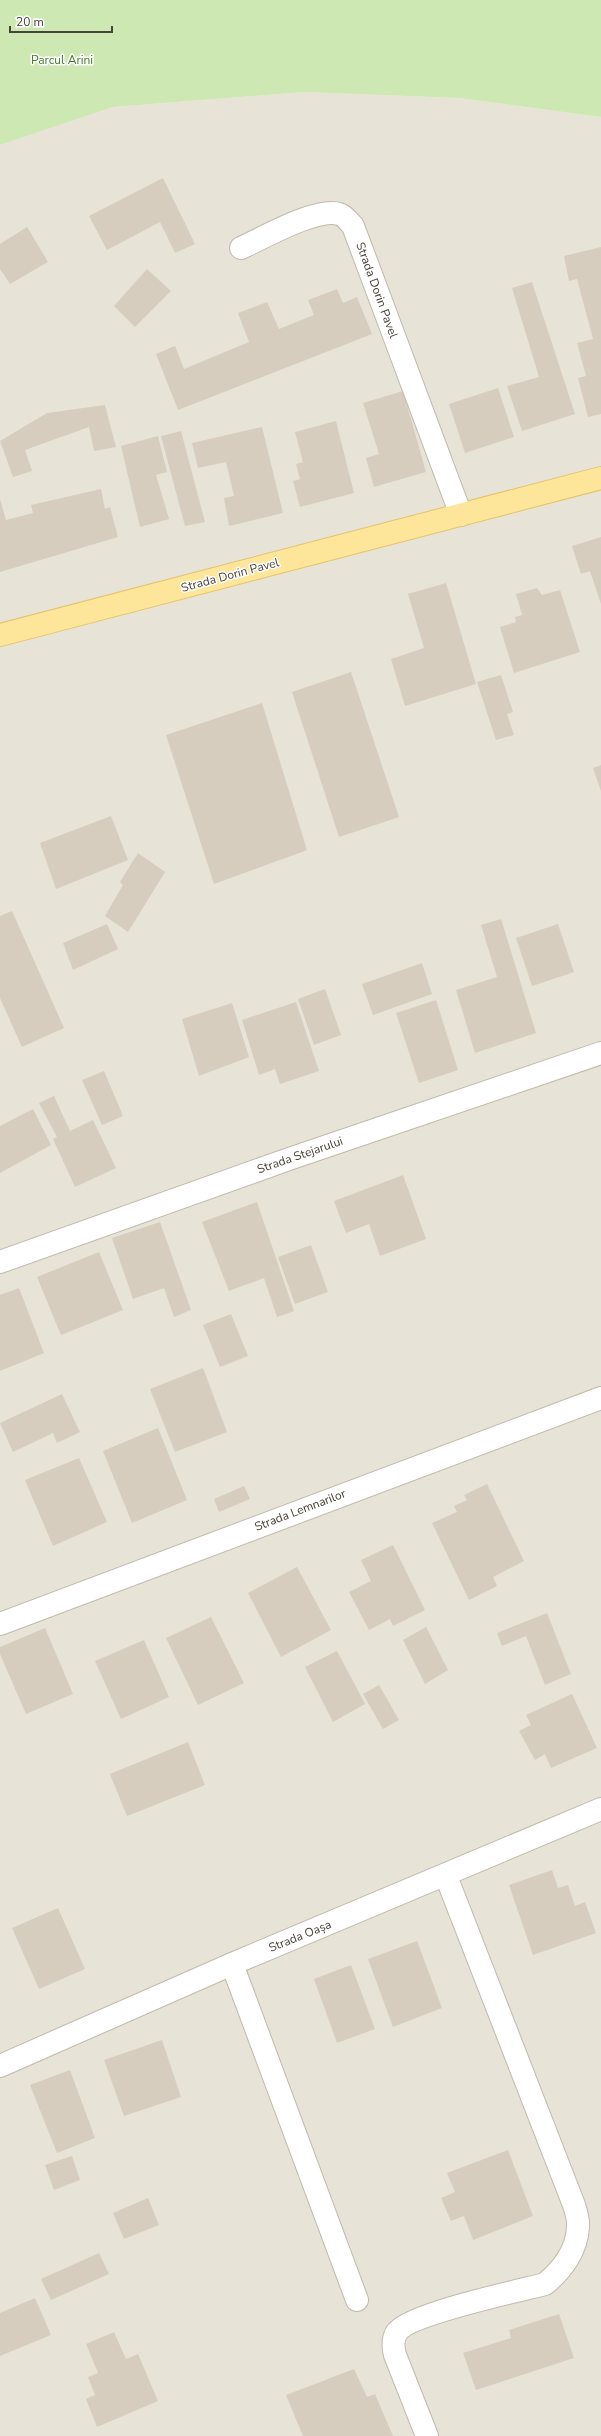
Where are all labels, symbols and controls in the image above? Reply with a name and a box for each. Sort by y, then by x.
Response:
scale bar [10,8,112,34]
text: 20 m [16,14,44,30]
park label: Parcul Arini [31,52,93,68]
street label: Strada Dorin Pavel [352,240,402,341]
street label: Strada Dorin Pavel [179,554,281,596]
street label: Strada Stejarului [255,1133,345,1177]
street label: Strada Lemnarilor [252,1485,349,1535]
street label: Strada Oașa [266,1916,334,1956]

